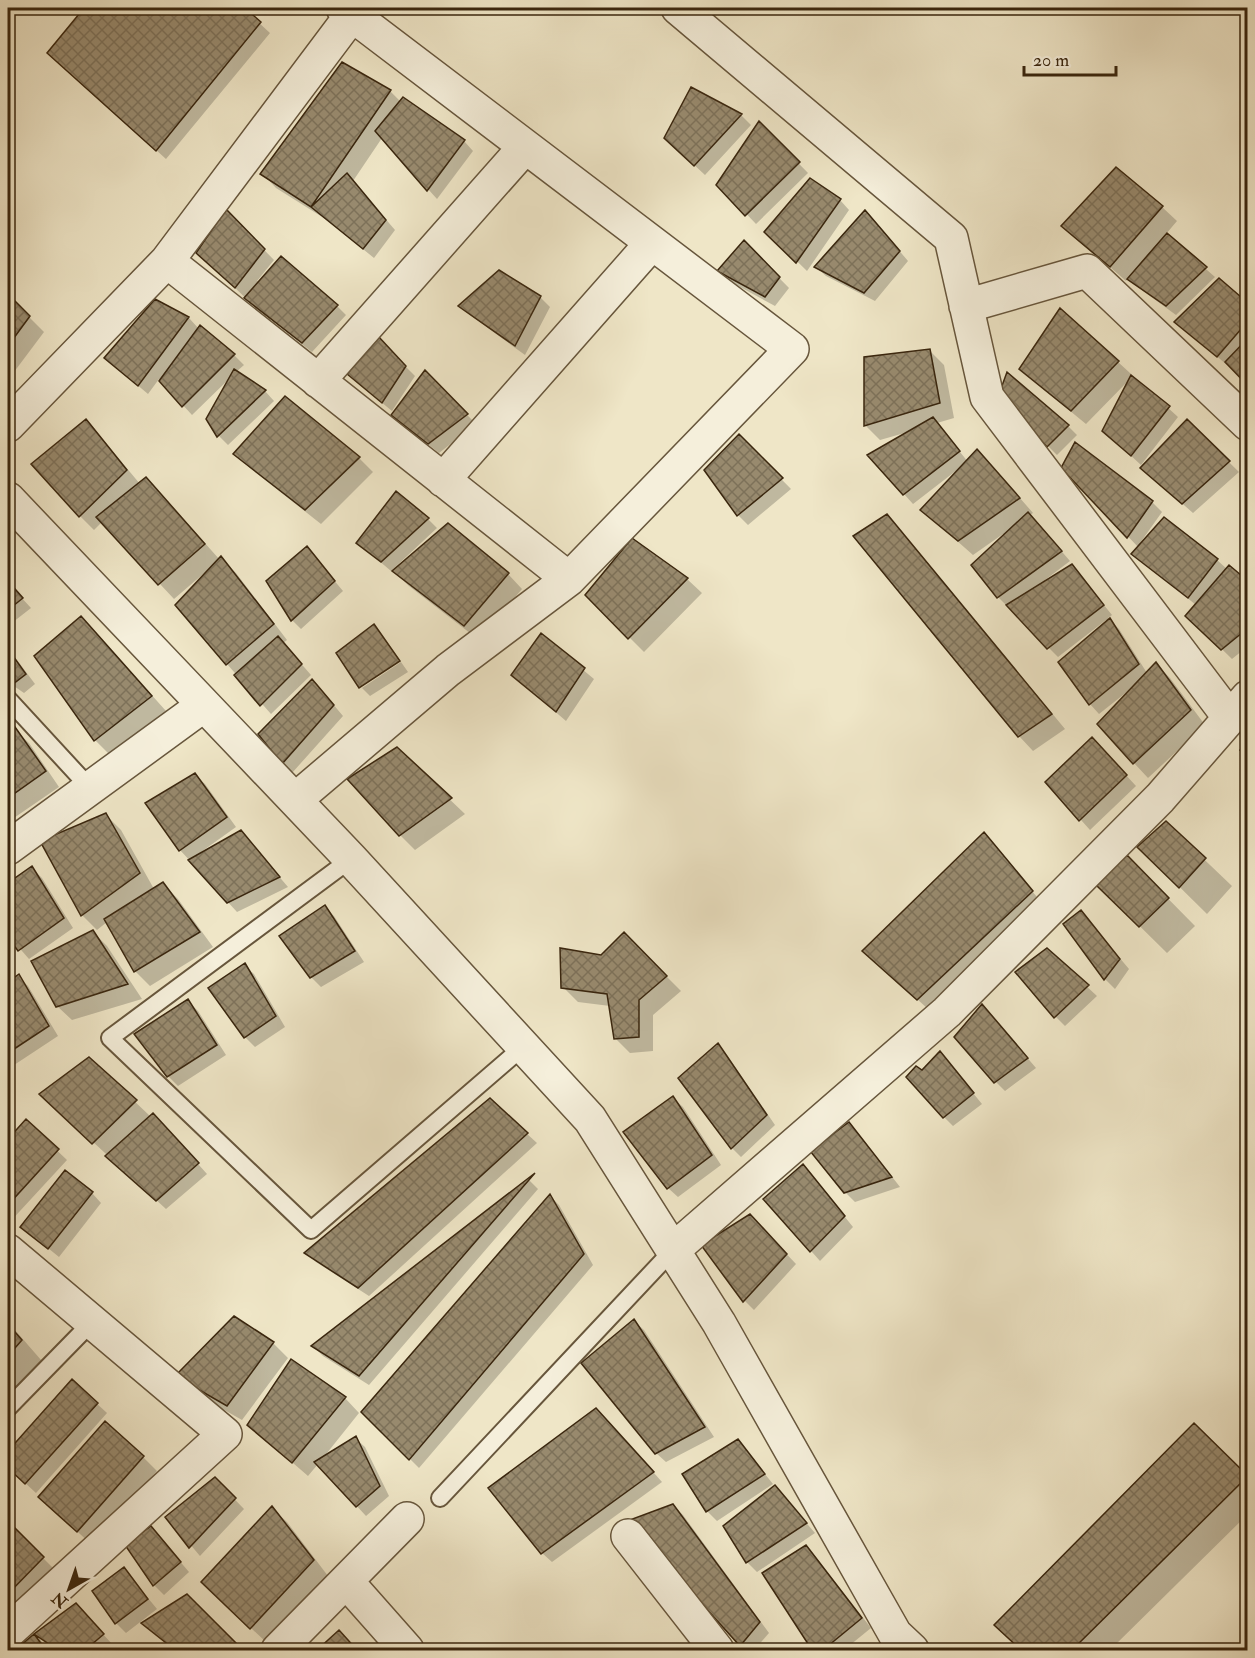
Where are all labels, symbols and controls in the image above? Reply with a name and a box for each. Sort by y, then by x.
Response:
scale bar [1024,39,1116,77]
text: 20 m [1033,49,1069,72]
north arrow [39,1559,99,1619]
text: N [48,1587,73,1613]

